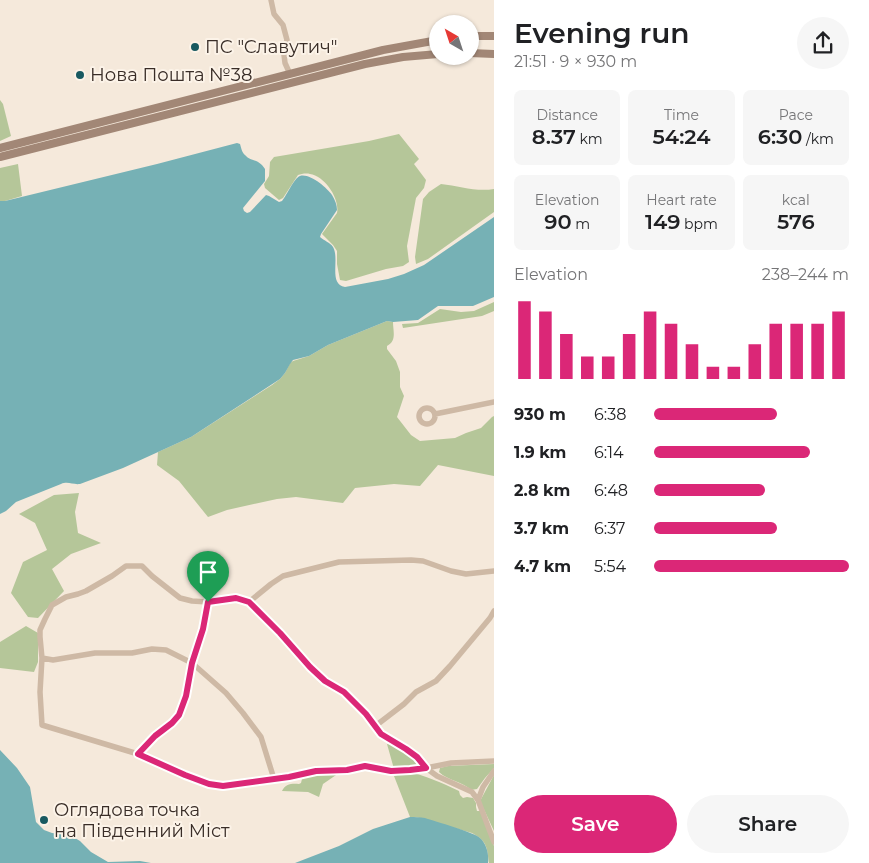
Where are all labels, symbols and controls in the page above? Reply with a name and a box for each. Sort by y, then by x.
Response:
north arrow [429,15,479,65]
map controls [429,15,479,65]
text: Evening run [514,16,689,50]
button: share [797,17,849,69]
place label: ПС "Славутич" [205,36,338,58]
marker: ПС "Славутич" [189,41,201,53]
text: 21:51 · 9 × 930 m [514,52,637,71]
place label: Нова Пошта №38 [90,64,252,86]
marker: Нова Пошта №38 [74,69,86,81]
text: Distance [536,106,598,124]
text: Time [664,106,699,124]
text: Pace [779,106,813,124]
text: 8.37 [532,124,576,149]
text: 54:24 [653,124,710,149]
text: 6:30 [758,124,802,149]
text: km [576,130,603,148]
text: /km [802,130,834,148]
text: Elevation [535,191,600,209]
text: Heart rate [646,191,717,209]
text: kcal [782,191,810,209]
text: 90 [544,209,572,234]
text: 149 [645,209,680,234]
text: 576 [777,209,815,234]
text: m [572,215,590,233]
text: bpm [680,215,718,233]
text: Elevation [514,265,588,284]
text: 238–244 m [762,265,849,284]
text: 930 m [514,405,566,424]
text: 6:38 [594,405,626,424]
text: 1.9 km [514,443,566,462]
text: 6:14 [594,443,624,462]
text: 2.8 km [514,481,570,500]
text: 6:48 [594,481,628,500]
text: 3.7 km [514,519,569,538]
text: 6:37 [594,519,625,538]
pin [187,551,229,602]
text: 4.7 km [514,557,571,576]
text: 5:54 [594,557,626,576]
icon: arrive [194,558,222,586]
button: Save [514,795,677,853]
button: Share [687,795,849,853]
place label: Оглядова точка на Південний Міст [54,799,230,842]
marker: Оглядова точка на Південний Міст [38,814,50,826]

